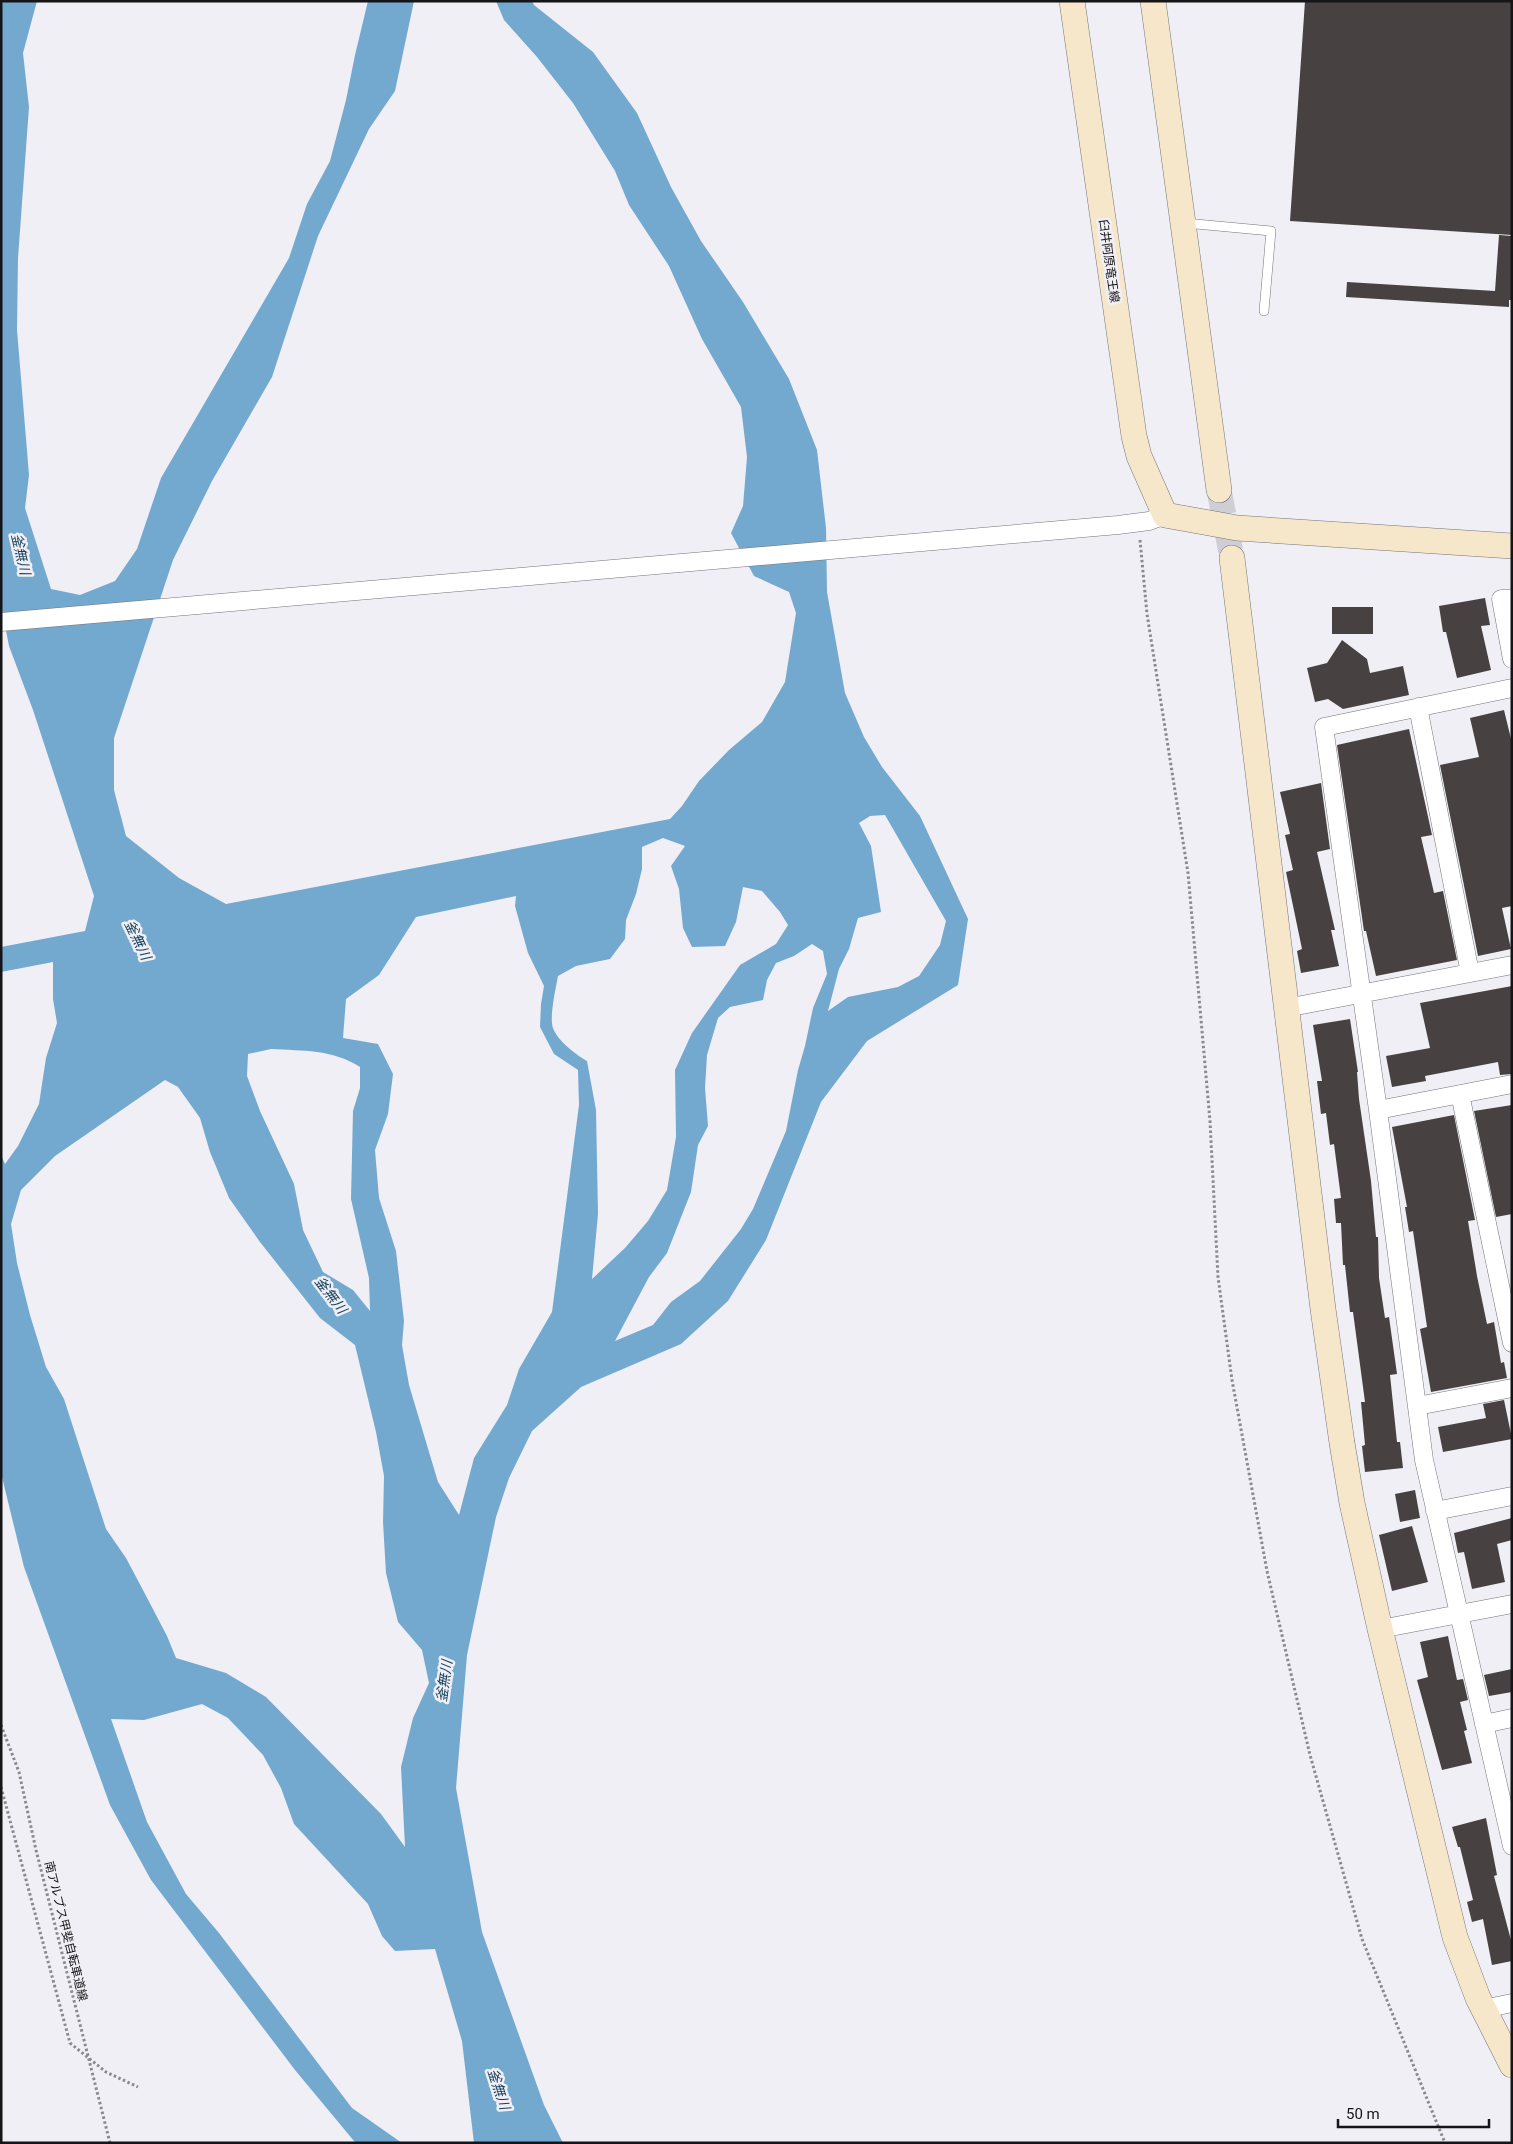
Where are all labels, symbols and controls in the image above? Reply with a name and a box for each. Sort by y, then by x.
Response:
street label: 臼井阿原竜王線 [1096,218,1122,304]
water label: 釜無川 [8,532,34,578]
water label: 釜無川 [122,918,155,964]
water label: 釜無川 [312,1273,351,1318]
water label: 釜無川 [433,1657,455,1703]
street label: 南アルプス甲斐自転車道線 [42,1859,90,2003]
water label: 釜無川 [485,2067,514,2113]
scale bar [1338,2096,1489,2128]
text: 50 m [1346,2105,1380,2123]

